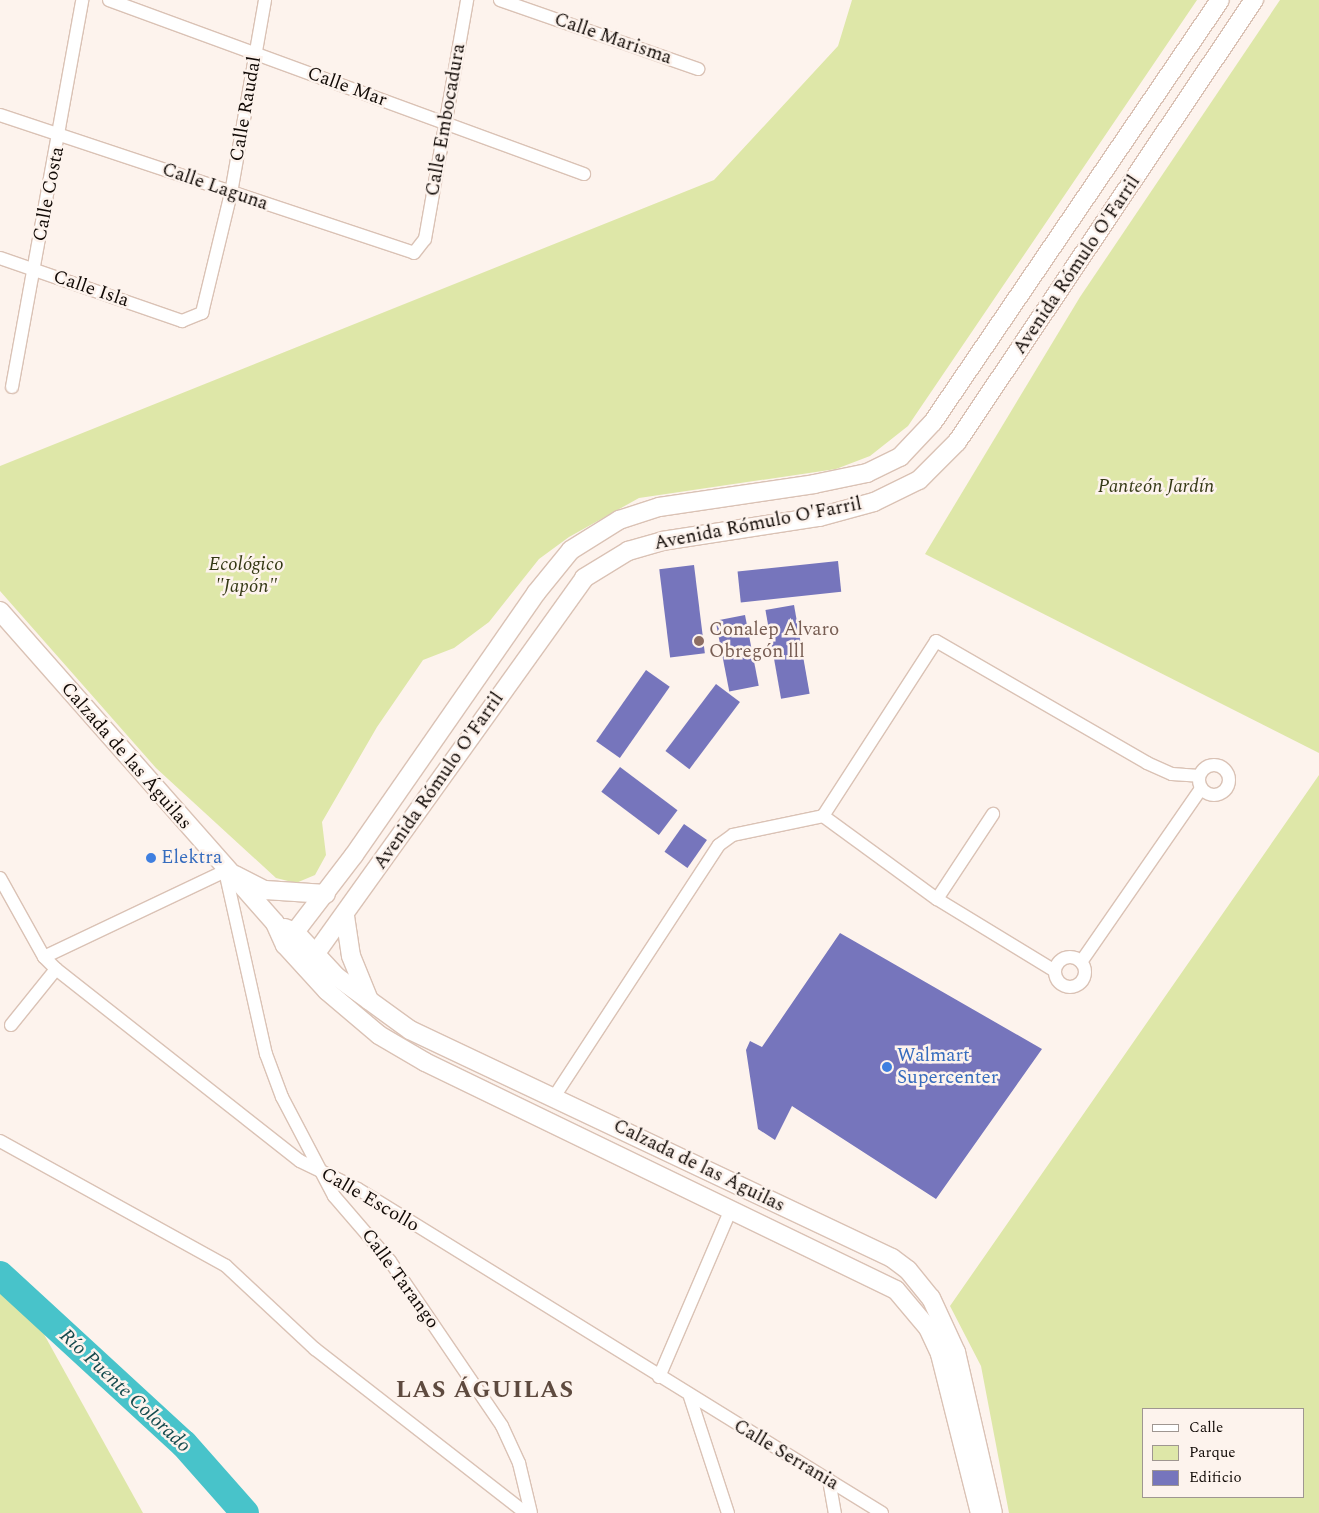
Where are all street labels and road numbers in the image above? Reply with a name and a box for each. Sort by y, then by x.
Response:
street label: Calle Marisma [551,8,675,70]
street label: Calle Embocadura [421,42,471,198]
street label: Calle Raudal [226,55,266,163]
street label: Calle Mar [304,62,390,112]
street label: Calle Costa [29,145,69,243]
street label: Calle Laguna [159,158,271,216]
street label: Avenida Rómulo O'Farril [1009,171,1145,359]
street label: Calle Isla [50,265,132,313]
street label: Avenida Rómulo O'Farril [652,493,864,555]
street label: Calzada de las Águilas [56,678,196,834]
street label: Avenida Rómulo O'Farril [369,688,509,874]
street label: Calzada de las Águilas [610,1115,788,1217]
street label: Calle Escollo [317,1163,423,1237]
street label: Calle Tarango [356,1225,444,1333]
street label: Calle Serrania [729,1415,843,1495]

